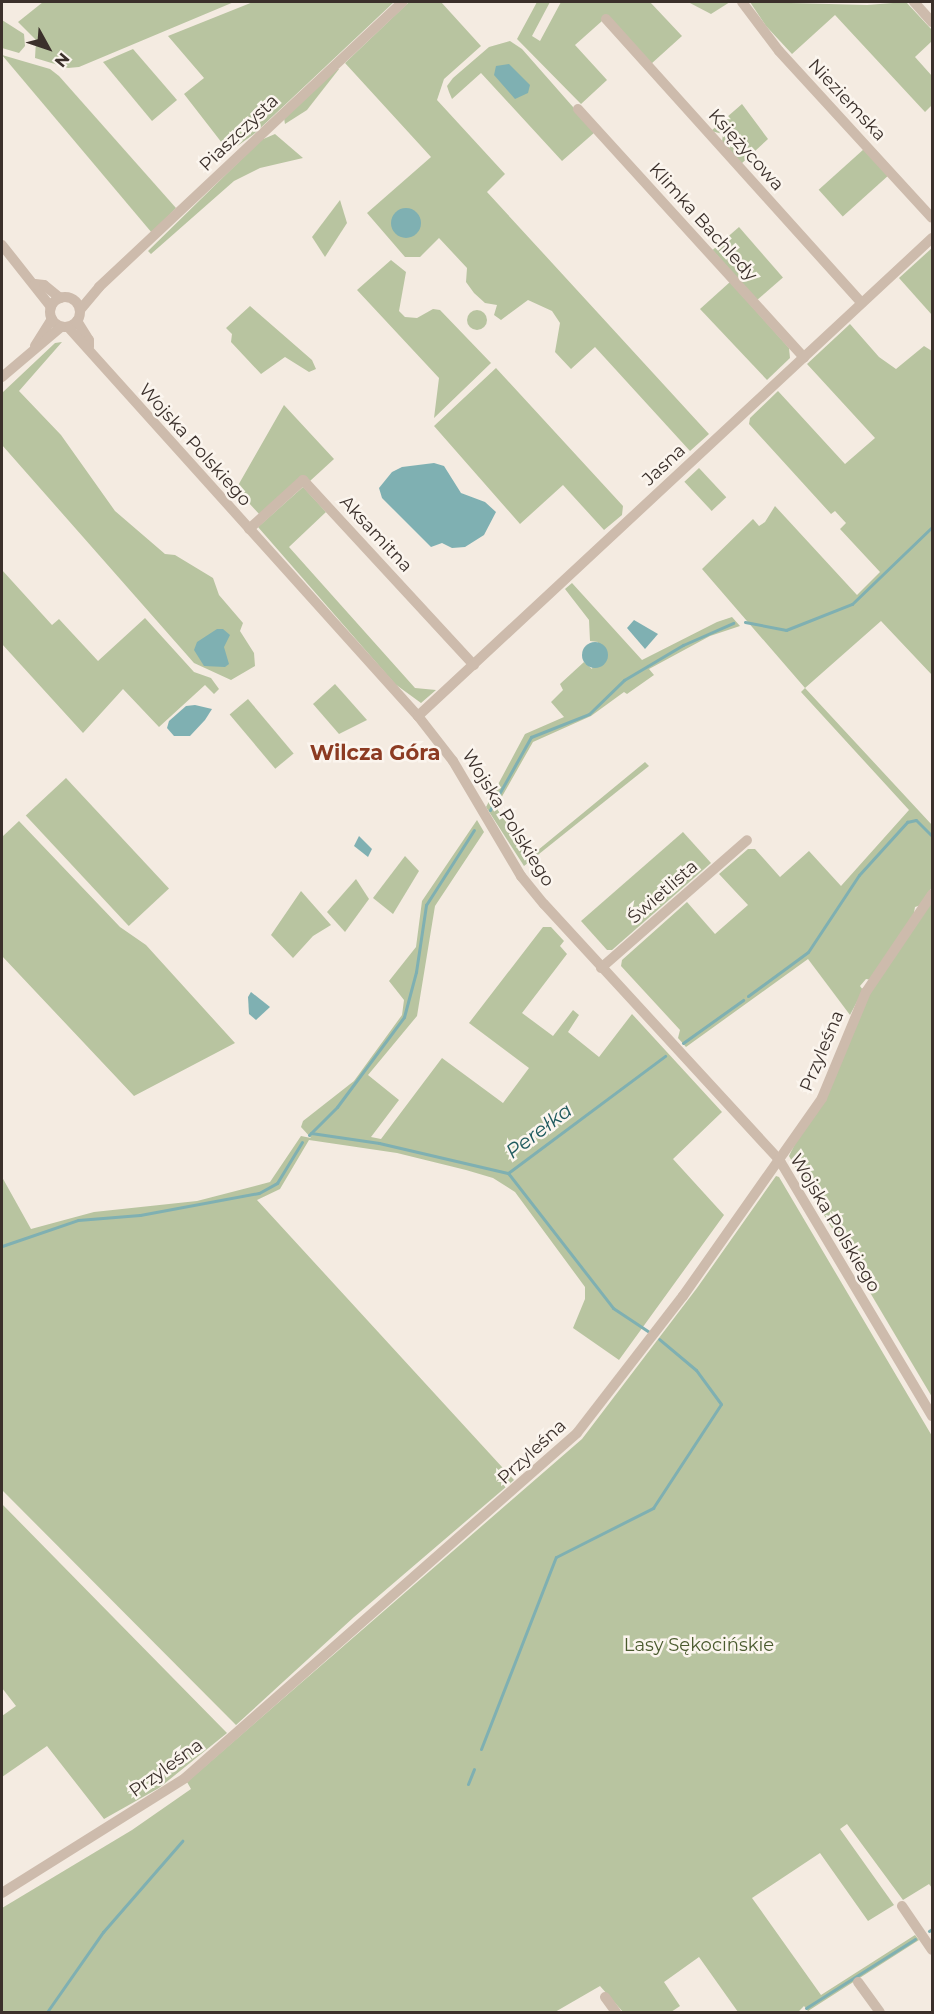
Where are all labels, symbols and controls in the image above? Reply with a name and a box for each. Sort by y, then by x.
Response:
north arrow [18,18,78,78]
text: N [51,49,74,71]
street label: Nieziemska [804,55,890,145]
street label: Piaszczysta [195,90,283,176]
street label: Księżycowa [704,105,788,195]
street label: Klimka Bachledy [644,158,762,286]
street label: Wojska Polskiego [134,379,256,511]
street label: Jasna [638,440,690,490]
street label: Aksamitna [335,491,417,577]
district label: Wilcza Góra [310,740,440,766]
street label: Wojska Polskiego [457,745,559,891]
street label: Świetlista [624,856,702,928]
street label: Przyleśna [795,1007,849,1095]
water label: Perełka [501,1098,577,1164]
street label: Wojska Polskiego [785,1150,885,1296]
street label: Przyleśna [493,1415,571,1489]
park label: Lasy Sękocińskie [624,1634,774,1656]
street label: Przyleśna [125,1734,207,1802]

